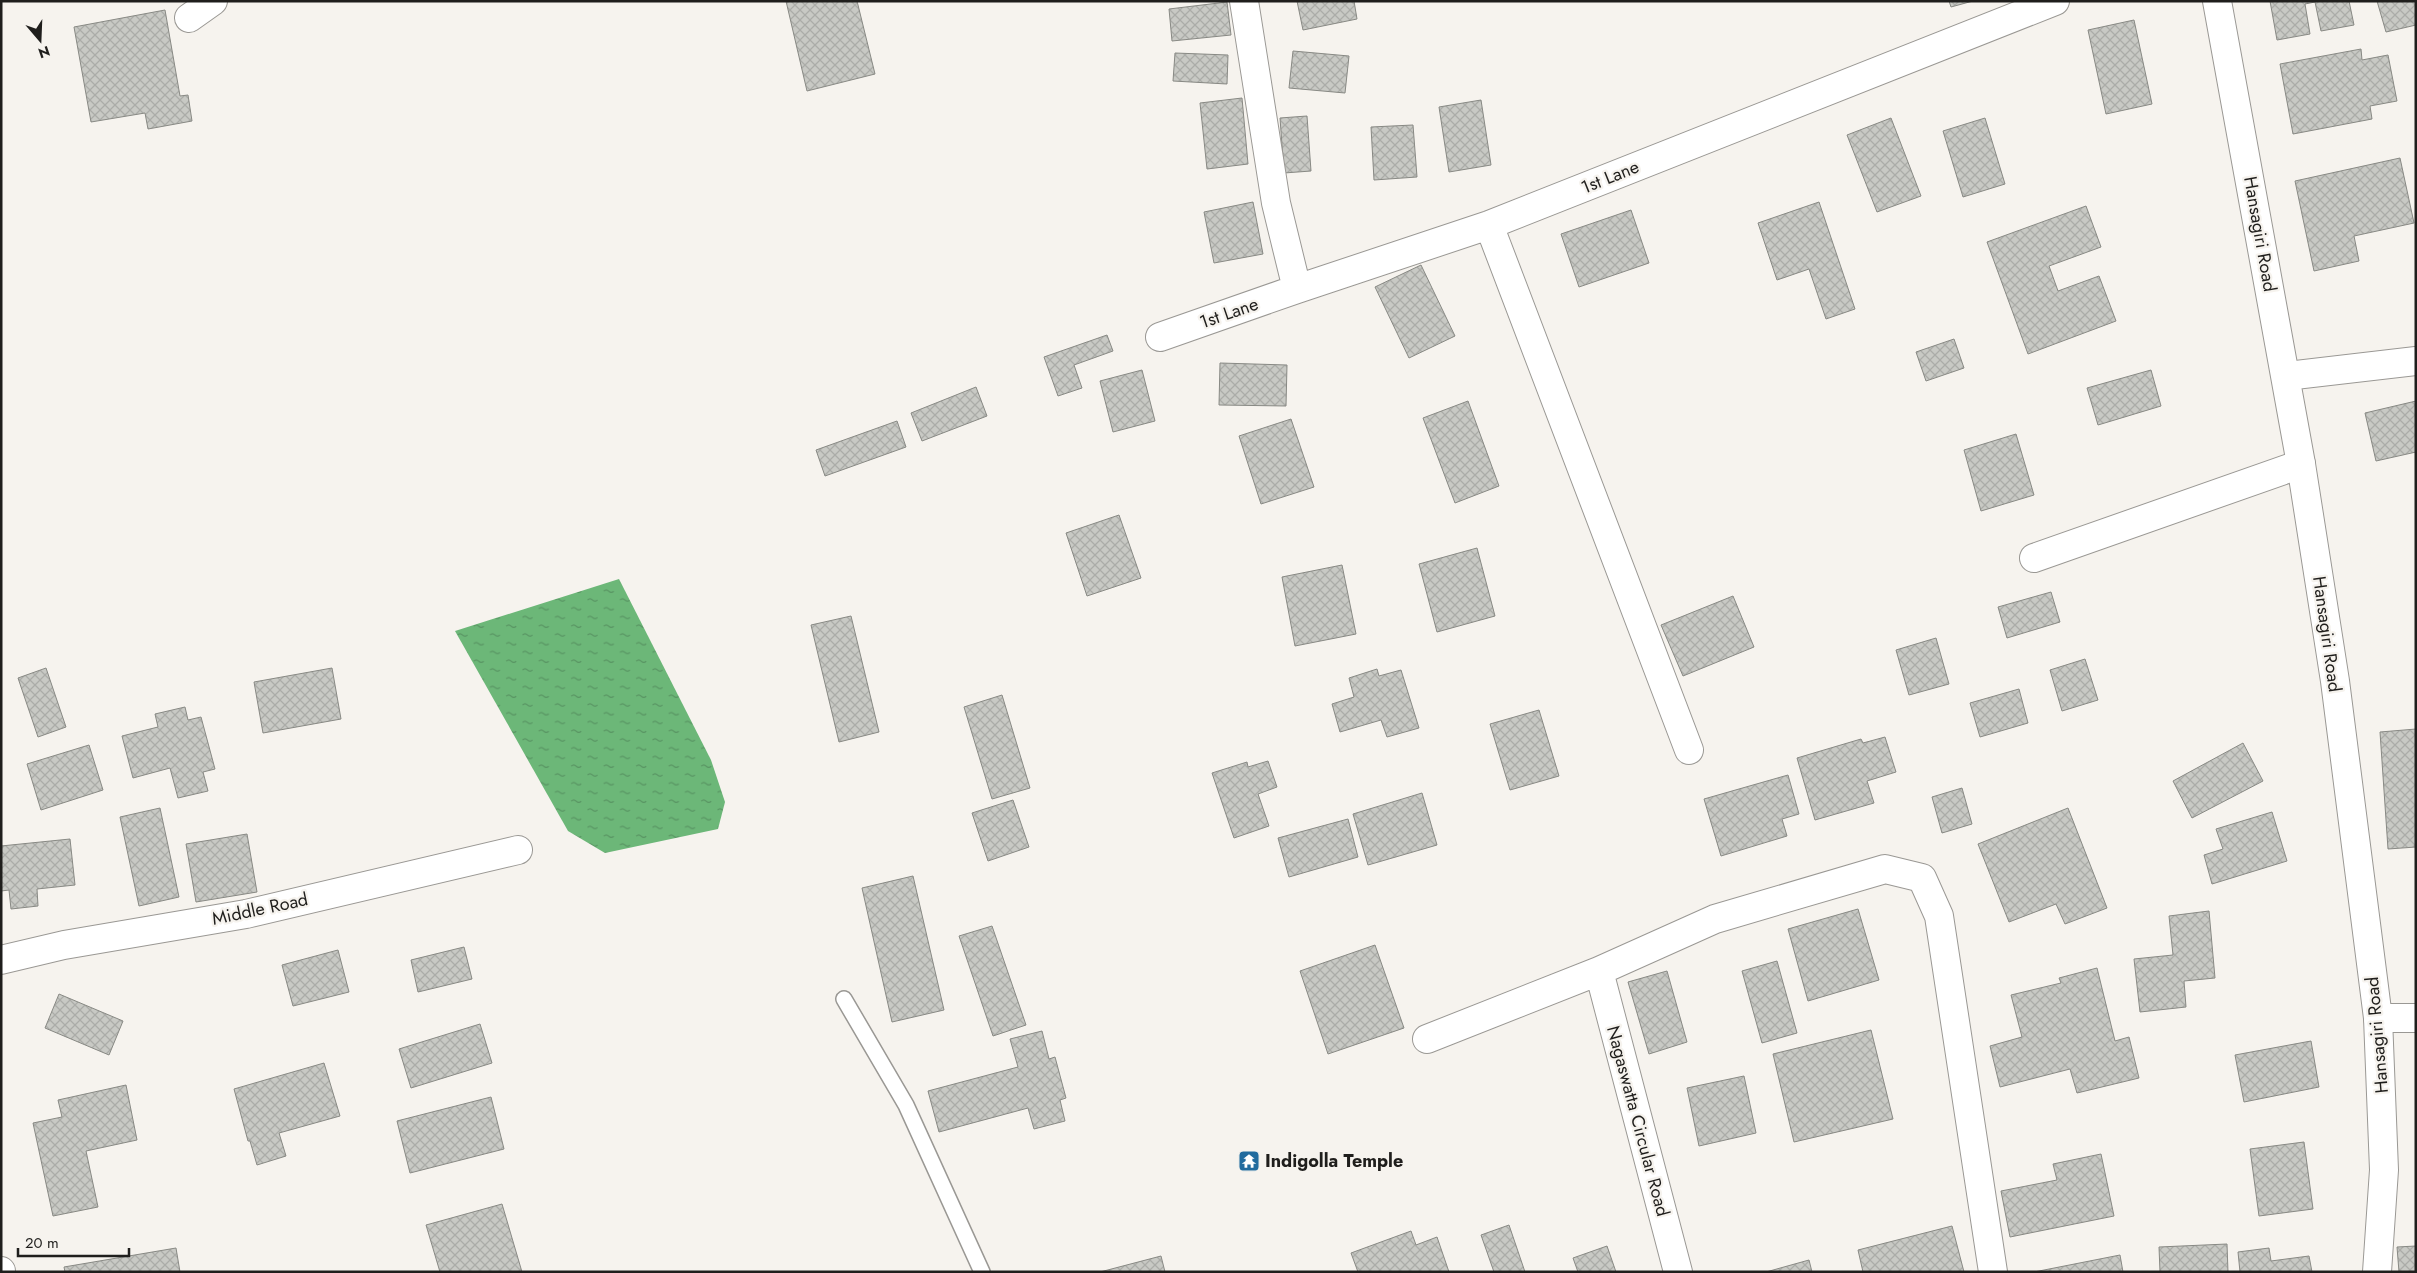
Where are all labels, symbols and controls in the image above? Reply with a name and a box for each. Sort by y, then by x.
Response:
north arrow [15,15,65,65]
text: N [36,41,53,64]
street label: 1st Lane [1577,154,1643,200]
street label: Hansagiri Road [2237,174,2283,294]
street label: 1st Lane [1196,291,1262,335]
street label: Hansagiri Road [2306,574,2348,694]
street label: Middle Road [210,886,310,932]
street label: Hansagiri Road [2359,976,2395,1094]
street label: Nagaswatta Circular Road [1600,1023,1676,1219]
place label: Indigolla Temple [1265,1148,1403,1174]
temple icon: Indigolla Temple [1237,1149,1261,1173]
scale bar [18,1226,129,1258]
text: 20 m [25,1232,59,1254]

